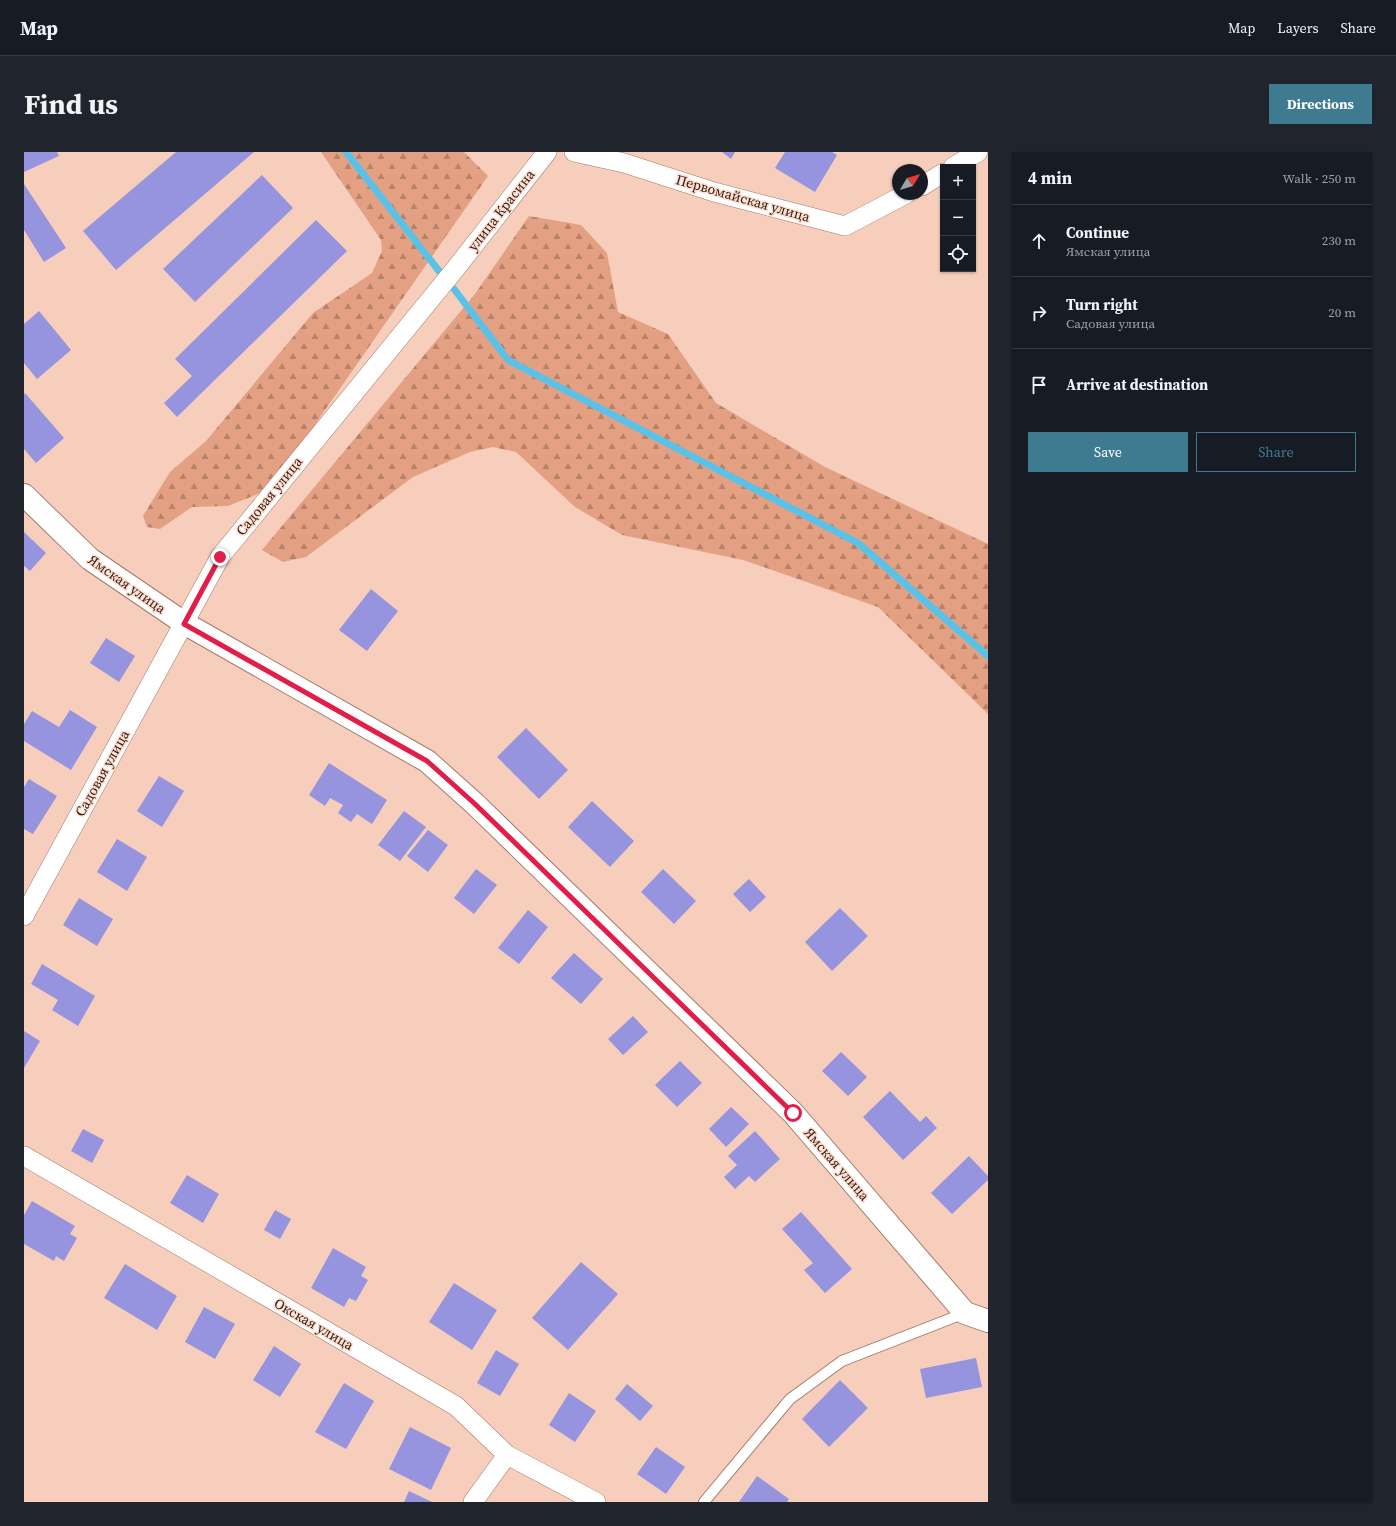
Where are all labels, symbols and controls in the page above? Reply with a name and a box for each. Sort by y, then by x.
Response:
text: Map [20,15,58,41]
text: Map [1228,18,1255,38]
text: Layers [1277,18,1319,38]
text: Share [1341,18,1376,38]
button: Directions [1269,84,1372,124]
text: Find us [24,85,118,123]
street label: улица Красина [463,164,540,255]
north arrow [892,164,928,200]
map controls [940,164,976,272]
button: + [940,164,976,200]
text: 4 min [1028,166,1072,190]
street label: Первомайская улица [674,169,813,227]
text: Walk · 250 m [1283,170,1356,187]
button: − [940,200,976,236]
text: Continue [1066,222,1129,243]
icon: ahead [1028,230,1050,252]
text: 230 m [1322,232,1356,249]
button: locate [940,236,976,272]
text: Ямская улица [1066,243,1150,260]
text: Turn right [1066,294,1138,315]
icon: right [1028,302,1050,324]
text: 20 m [1328,304,1356,321]
text: Садовая улица [1066,315,1155,332]
icon: arrive [1028,374,1050,396]
text: Arrive at destination [1066,374,1208,395]
button: Save [1028,432,1188,472]
button: Share [1196,432,1356,472]
street label: Садовая улица [231,452,308,540]
route end [211,548,229,566]
street label: Ямская улица [84,550,171,619]
street label: Садовая улица [70,725,134,820]
route start [784,1104,802,1122]
street label: Ямская улица [800,1123,875,1205]
street label: Окская улица [270,1293,358,1355]

